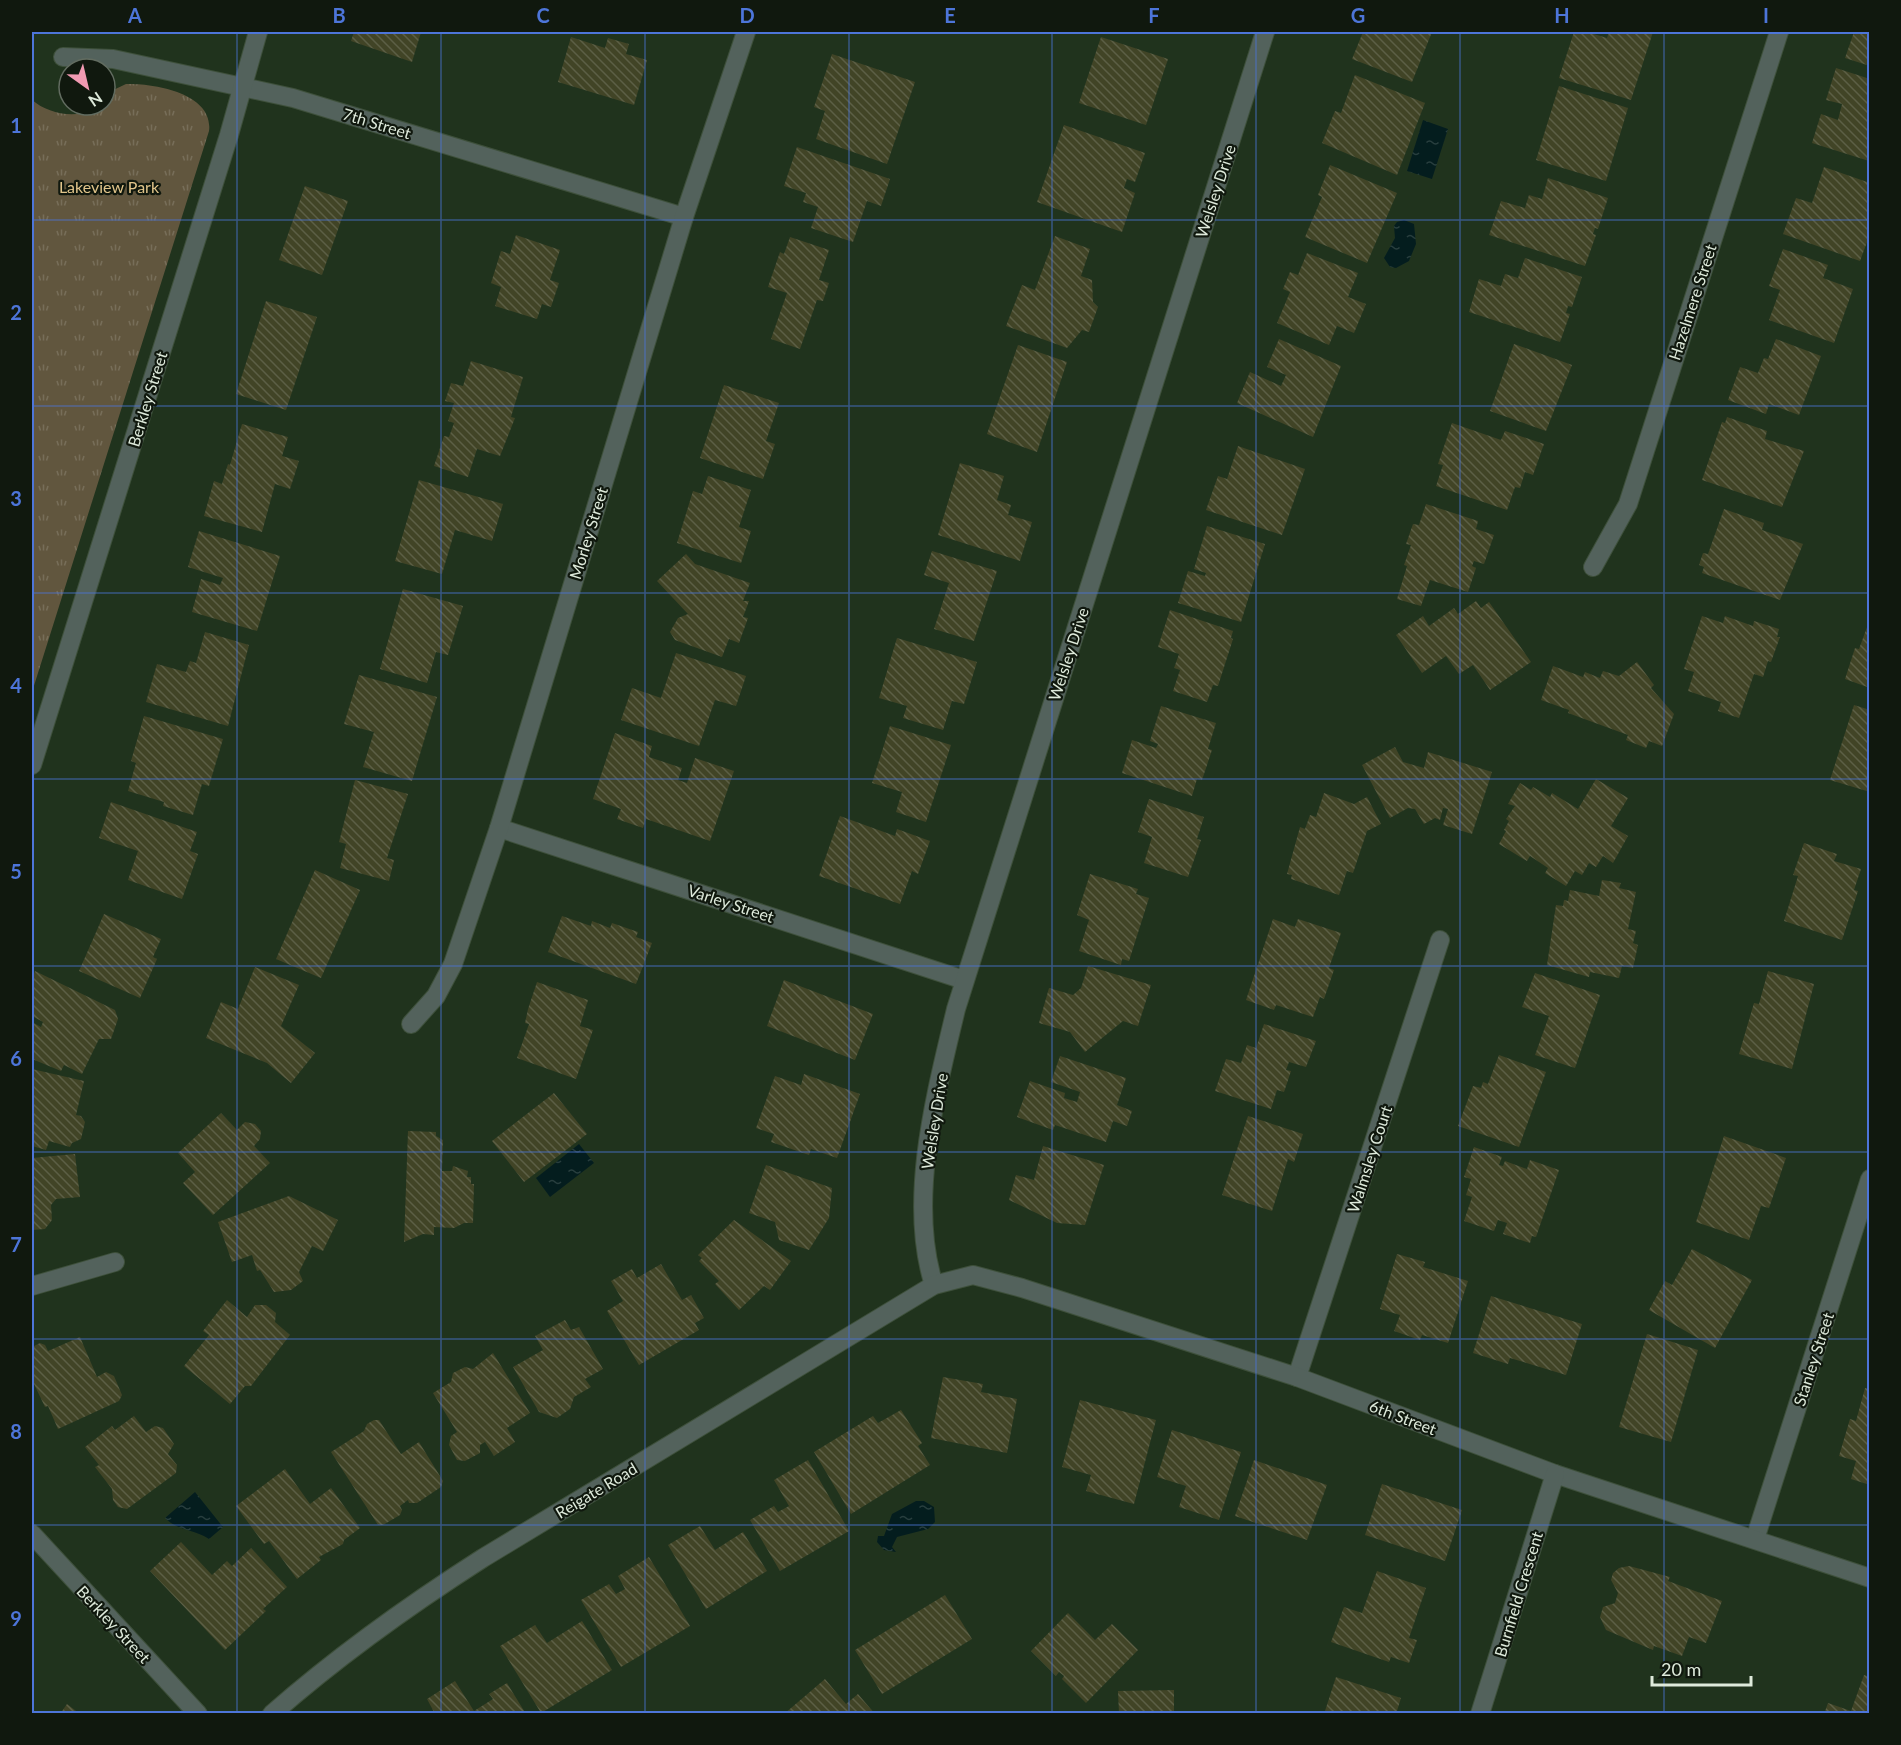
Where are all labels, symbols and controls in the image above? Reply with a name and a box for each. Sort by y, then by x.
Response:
text: A [127,3,142,27]
text: B [332,3,346,27]
text: C [536,3,550,27]
text: D [739,3,755,27]
text: E [944,3,956,27]
text: F [1148,3,1160,27]
text: G [1351,3,1365,27]
text: H [1554,3,1570,27]
text: I [1763,3,1769,27]
north arrow [57,57,117,117]
text: N [85,89,106,111]
street label: 7th Street [341,104,414,142]
text: 1 [10,113,22,137]
street label: Welsley Drive [1191,142,1239,240]
park label: Lakeview Park [59,177,160,196]
street label: Hazelmere Street [1664,241,1720,362]
text: 2 [10,300,22,324]
street label: Berkley Street [123,349,171,449]
street label: Morley Street [565,484,611,581]
text: 3 [10,486,22,510]
street label: Welsley Drive [1044,605,1092,703]
text: 4 [10,673,22,697]
text: 5 [10,859,22,883]
street label: Varley Street [685,880,777,926]
text: 6 [10,1046,22,1070]
street label: Welsley Drive [917,1072,951,1170]
street label: Walmsley Court [1343,1103,1395,1215]
text: 7 [10,1232,22,1256]
street label: Stanley Street [1789,1310,1837,1408]
street label: 6th Street [1367,1396,1439,1439]
text: 8 [10,1419,22,1443]
street label: Reigate Road [552,1458,640,1522]
street label: Burnfield Crescent [1490,1529,1546,1659]
street label: Berkley Street [73,1581,155,1667]
text: 9 [10,1606,22,1630]
scale bar [1652,1649,1751,1687]
text: 20 m [1661,1658,1701,1680]

